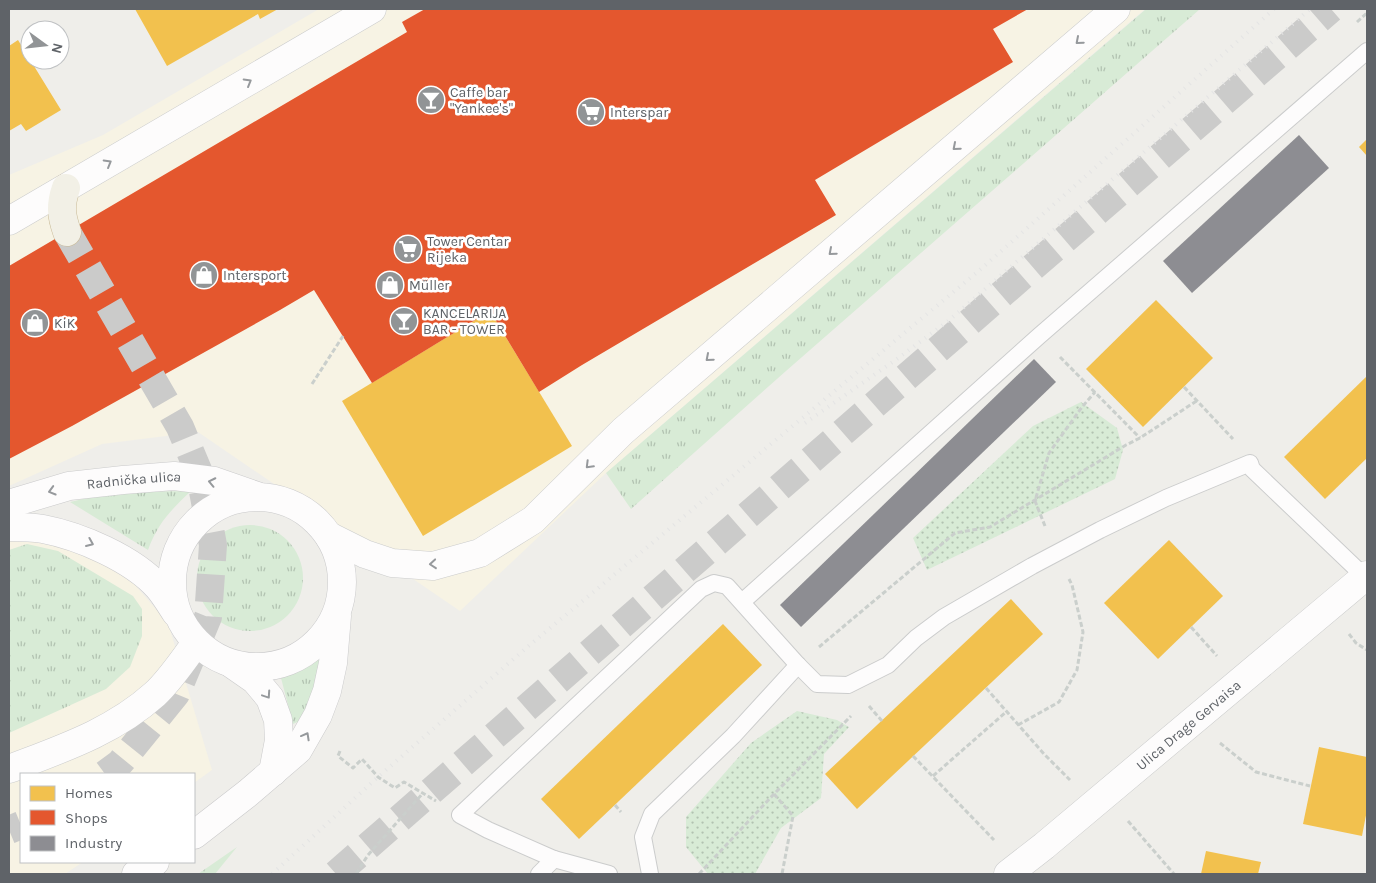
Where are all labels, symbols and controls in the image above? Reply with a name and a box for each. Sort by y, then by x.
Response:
north arrow [20,20,70,70]
one-way arrow [1076,35,1085,44]
text: N [48,41,67,55]
one-way arrow [243,78,252,88]
place label: Caffe bar "Yankee's" [450,84,513,117]
bar icon: Caffe bar "Yankee's" [416,85,446,115]
supermarket icon: Interspar [576,97,606,127]
place label: Interspar [610,104,669,121]
one-way arrow [953,141,962,149]
one-way arrow [102,160,111,170]
place label: Tower Centar Rijeka [427,233,509,266]
supermarket icon: Tower Centar Rijeka [393,234,423,264]
one-way arrow [829,247,838,256]
shop icon: Intersport [189,260,219,290]
place label: Intersport [223,267,286,284]
shop icon: Müller [375,270,405,300]
place label: Müller [409,277,450,294]
place label: KANCELARIJA BAR - TOWER [423,305,506,338]
bar icon: KANCELARIJA BAR - TOWER [389,306,419,336]
shop icon: KiK [20,308,50,338]
place label: KiK [54,315,76,332]
one-way arrow [706,352,715,360]
one-way arrow [585,459,594,468]
street label: Radnička ulica [86,468,182,493]
one-way arrow [208,477,217,487]
one-way arrow [48,486,56,496]
one-way arrow [85,537,94,548]
one-way arrow [428,558,436,569]
street label: Ulica Drage Gervaisa [1133,677,1244,774]
one-way arrow [260,690,270,699]
one-way arrow [299,732,309,741]
legend [20,773,195,863]
text: Homes [65,784,113,802]
text: Shops [65,809,108,827]
text: Industry [65,834,122,852]

